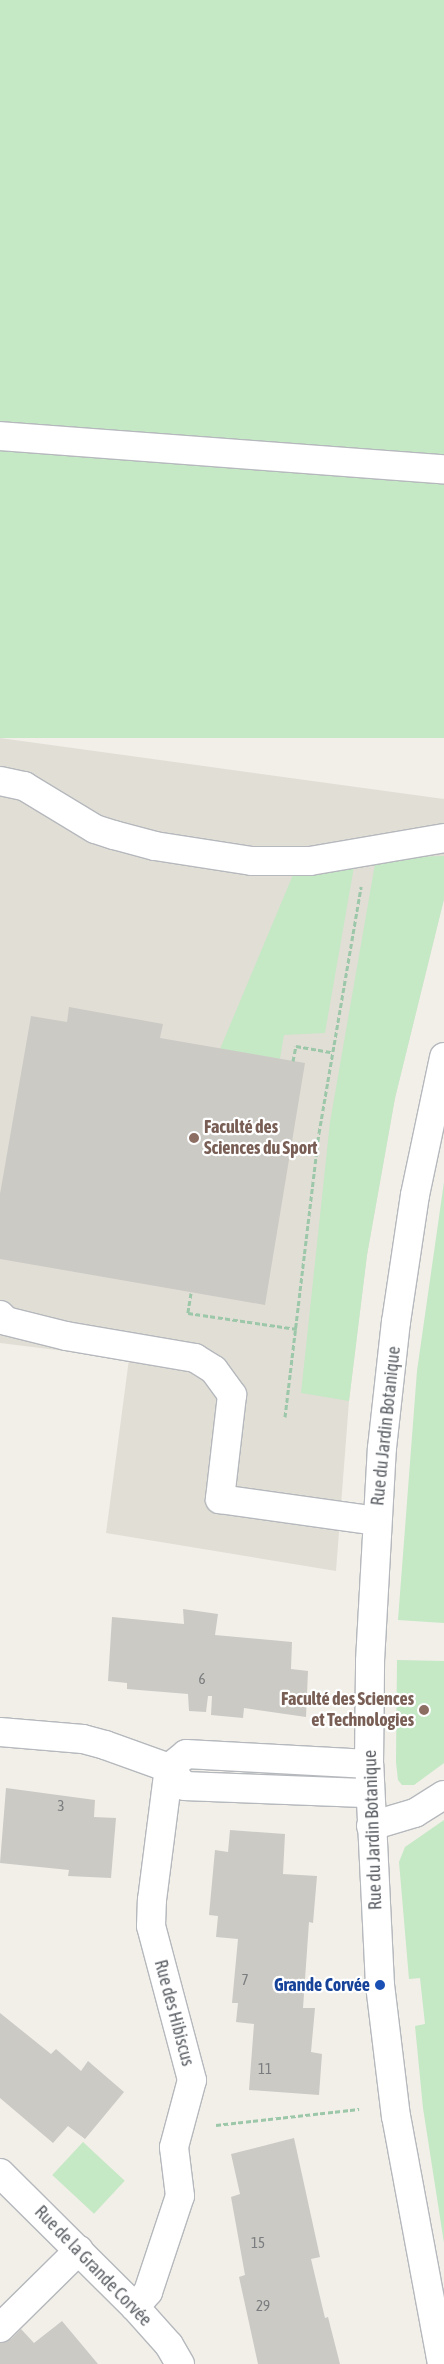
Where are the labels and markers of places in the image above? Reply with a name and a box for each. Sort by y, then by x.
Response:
place label: Faculté des Sciences du Sport [204,1117,317,1160]
marker: Faculté des Sciences du Sport [188,1132,200,1144]
place label: Faculté des Sciences et Technologies [281,1689,414,1732]
marker: Faculté des Sciences et Technologies [418,1704,430,1716]
place label: Grande Corvée [274,1974,370,1996]
marker: Grande Corvée [374,1979,386,1991]

